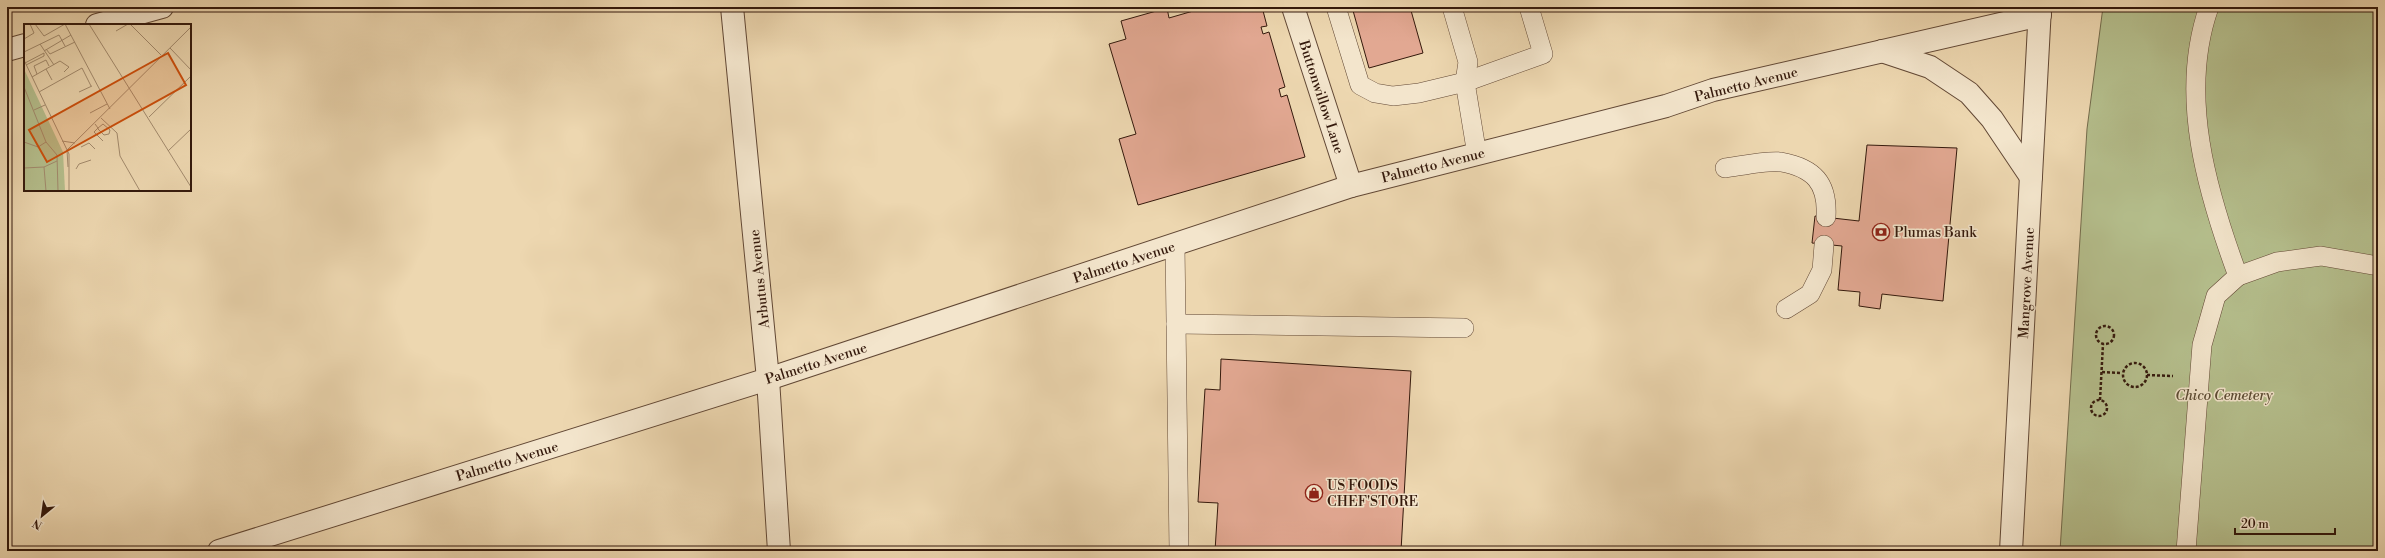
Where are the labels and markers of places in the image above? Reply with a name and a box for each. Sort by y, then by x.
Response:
bank icon: Plumas Bank [1871,222,1891,242]
place label: Plumas Bank [1894,224,1977,242]
place label: US FOODS CHEF'STORE [1327,477,1418,511]
shop icon: US FOODS CHEF'STORE [1304,483,1324,503]

